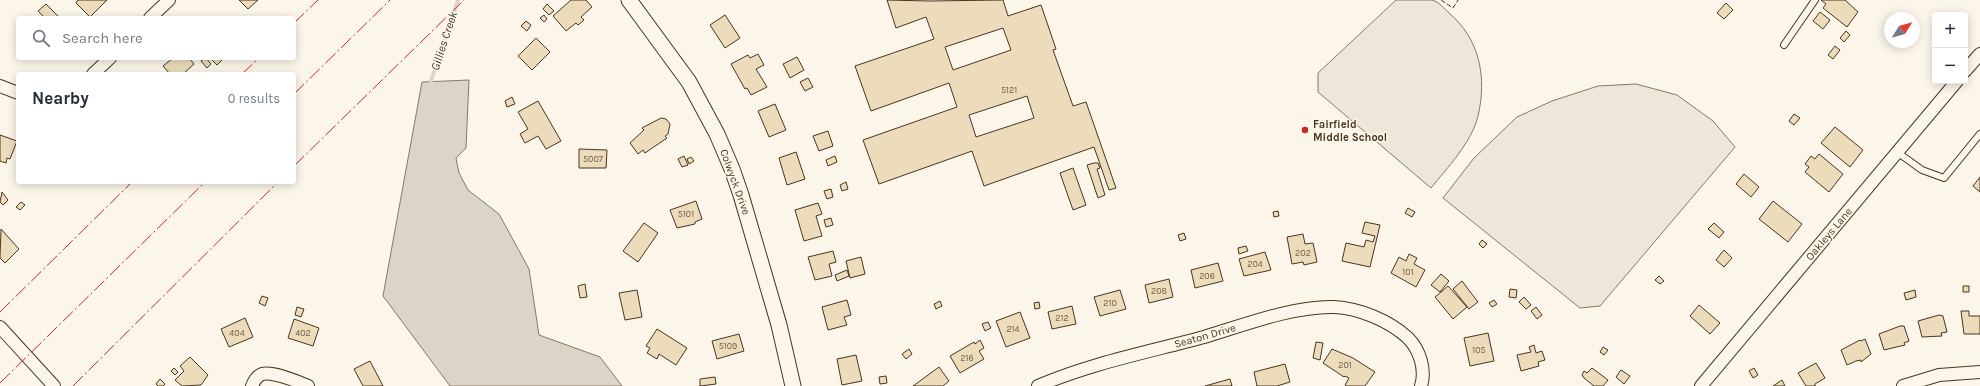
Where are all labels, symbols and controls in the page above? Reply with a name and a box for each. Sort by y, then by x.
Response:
water label: Gillies Creek [428,9,460,72]
north arrow [1884,12,1920,48]
map controls [1932,12,1968,84]
button: + [1932,12,1968,48]
search box [16,16,296,60]
icon: search [30,27,52,49]
text: Search here [62,29,143,47]
button: − [1932,48,1968,84]
house number: 5121 [1001,85,1017,95]
text: Nearby [32,88,89,108]
text: 0 results [228,91,280,106]
place label: Fairfield Middle School [1313,118,1387,144]
marker: Fairfield Middle School [1300,125,1310,135]
street label: Colwyck Drive [717,147,753,217]
house number: 5007 [583,154,604,164]
street label: Oakleys Lane [1803,205,1855,263]
house number: 5101 [678,209,694,219]
house number: 202 [1295,248,1311,258]
house number: 204 [1247,259,1263,269]
house number: 101 [1402,267,1414,277]
house number: 206 [1199,271,1215,281]
house number: 208 [1151,286,1168,296]
house number: 210 [1103,298,1117,308]
house number: 212 [1055,313,1069,323]
street label: Seaton Drive [1173,321,1238,351]
house number: 214 [1006,324,1020,334]
house number: 404 [229,328,245,338]
house number: 402 [295,328,311,338]
house number: 5109 [719,341,737,351]
house number: 105 [1472,345,1486,355]
house number: 216 [960,353,974,363]
house number: 201 [1338,360,1352,370]

